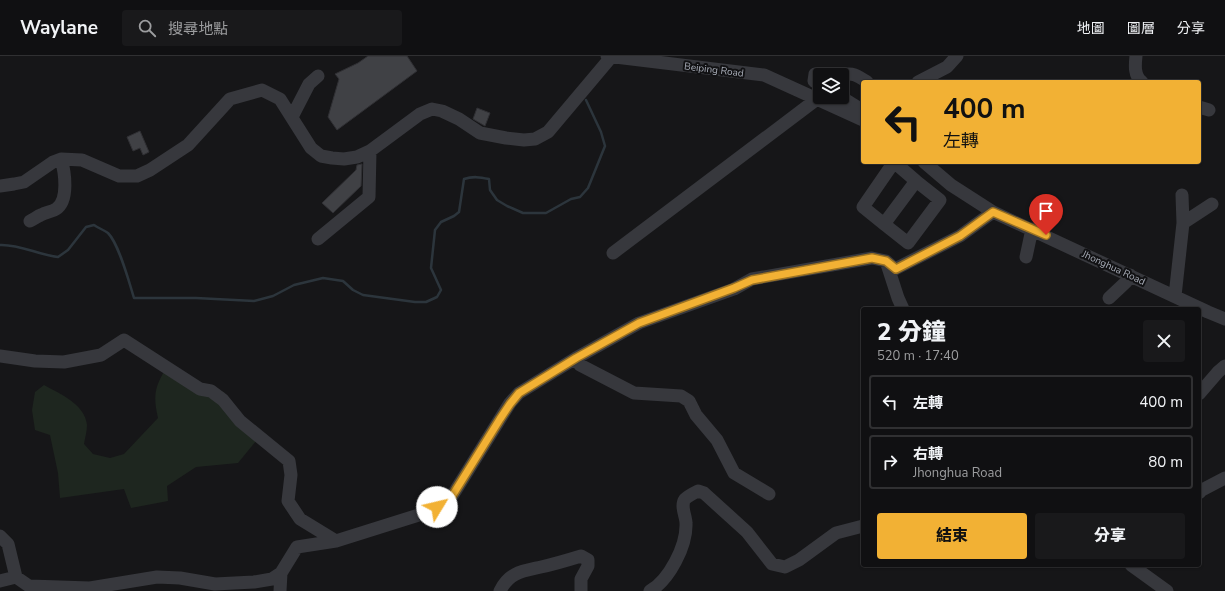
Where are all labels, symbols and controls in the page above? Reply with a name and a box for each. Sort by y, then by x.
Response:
search box [122,10,402,46]
text: Waylane [20,15,98,41]
icon: search [136,17,158,39]
text: 搜尋地點 [168,19,228,39]
text: 地圖 [1077,19,1105,38]
text: 圖層 [1127,19,1155,38]
text: 分享 [1177,19,1205,38]
street label: Beiping Road [683,59,745,81]
map controls [813,68,849,104]
button: layers [813,68,849,104]
text: 400 m [943,90,1026,128]
icon: left [877,96,929,148]
text: 左轉 [943,129,979,153]
pin [1029,194,1063,235]
icon: arrive [1035,200,1057,222]
street label: Jhonghua Road [1079,247,1148,289]
text: 2 分鐘 [877,316,946,348]
button: close [1143,320,1185,362]
text: 520 m · 17:40 [877,347,959,365]
icon: left [879,391,901,413]
text: 400 m [1139,392,1183,412]
text: 左轉 [913,393,943,413]
text: 右轉 [913,444,943,464]
icon: right [879,451,901,473]
text: 80 m [1148,452,1183,472]
text: Jhonghua Road [913,464,1002,482]
position arrow [416,486,458,528]
button: 結束 [877,513,1027,559]
button: 分享 [1035,513,1185,559]

